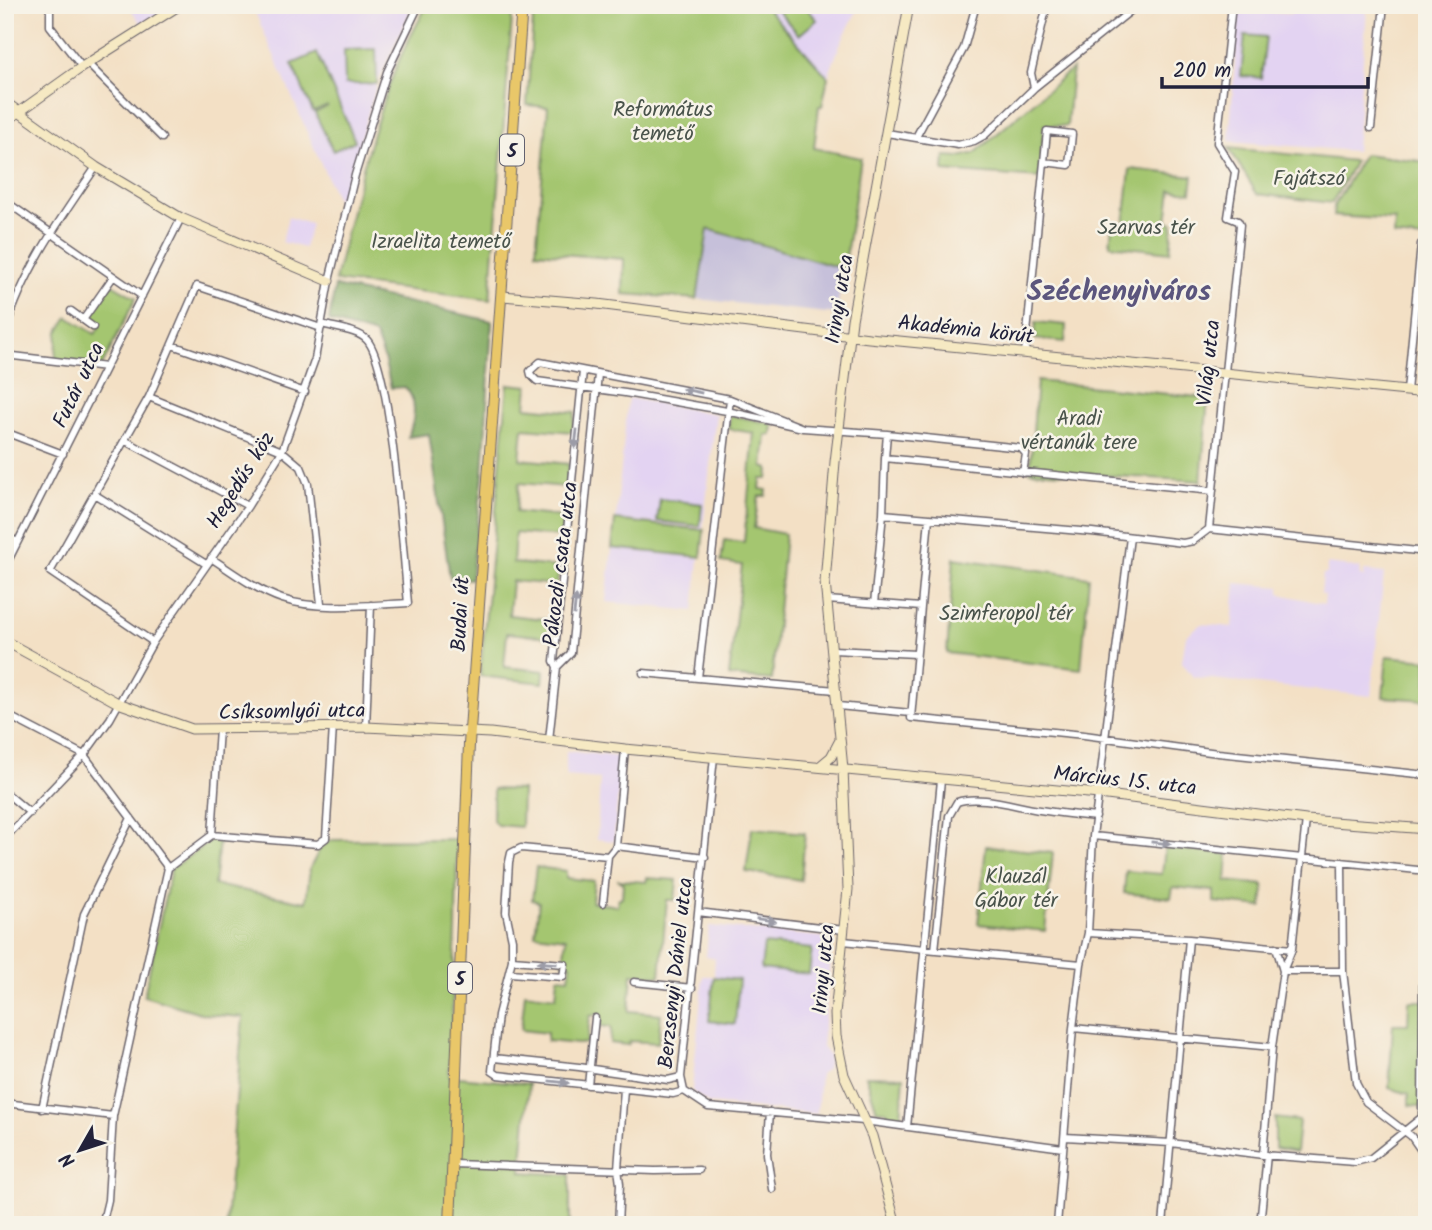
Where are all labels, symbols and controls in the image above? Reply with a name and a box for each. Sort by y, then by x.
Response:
scale bar [1162,46,1369,90]
text: 200 m [1173,55,1231,88]
park label: Református temető [613,94,713,151]
road number: 5 [500,134,524,166]
park label: Fajátszó [1273,163,1346,196]
park label: Szarvas tér [1097,212,1196,245]
park label: Izraelita temető [371,226,512,259]
street label: Irinyi utca [817,252,864,346]
district label: Széchenyiváros [1027,270,1211,315]
street label: Akadémia körút [896,307,1036,354]
street label: Világ utca [1189,318,1230,408]
street label: Futár utca [44,337,114,434]
one-way arrow [681,386,703,397]
park label: Aradi vértanúk tere [1021,403,1138,460]
street label: Hegedűs köz [198,426,284,536]
one-way arrow [570,428,581,450]
street label: Pákozdi csata utca [535,480,588,648]
street label: Budai út [443,575,480,653]
one-way arrow [570,594,581,616]
park label: Szimferopol tér [939,598,1074,631]
street label: Csíksomlyói utca [218,695,366,730]
street label: Március 15. utca [1052,758,1198,805]
one-way arrow [1150,838,1172,849]
park label: Klauzál Gábor tér [975,861,1059,918]
street label: Berzsenyi Dániel utca [650,876,703,1070]
one-way arrow [755,915,777,926]
street label: Irinyi utca [804,923,845,1016]
one-way arrow [535,957,557,968]
road number: 5 [448,962,472,994]
one-way arrow [548,1076,570,1087]
north arrow [46,1114,116,1184]
text: N [53,1145,84,1174]

